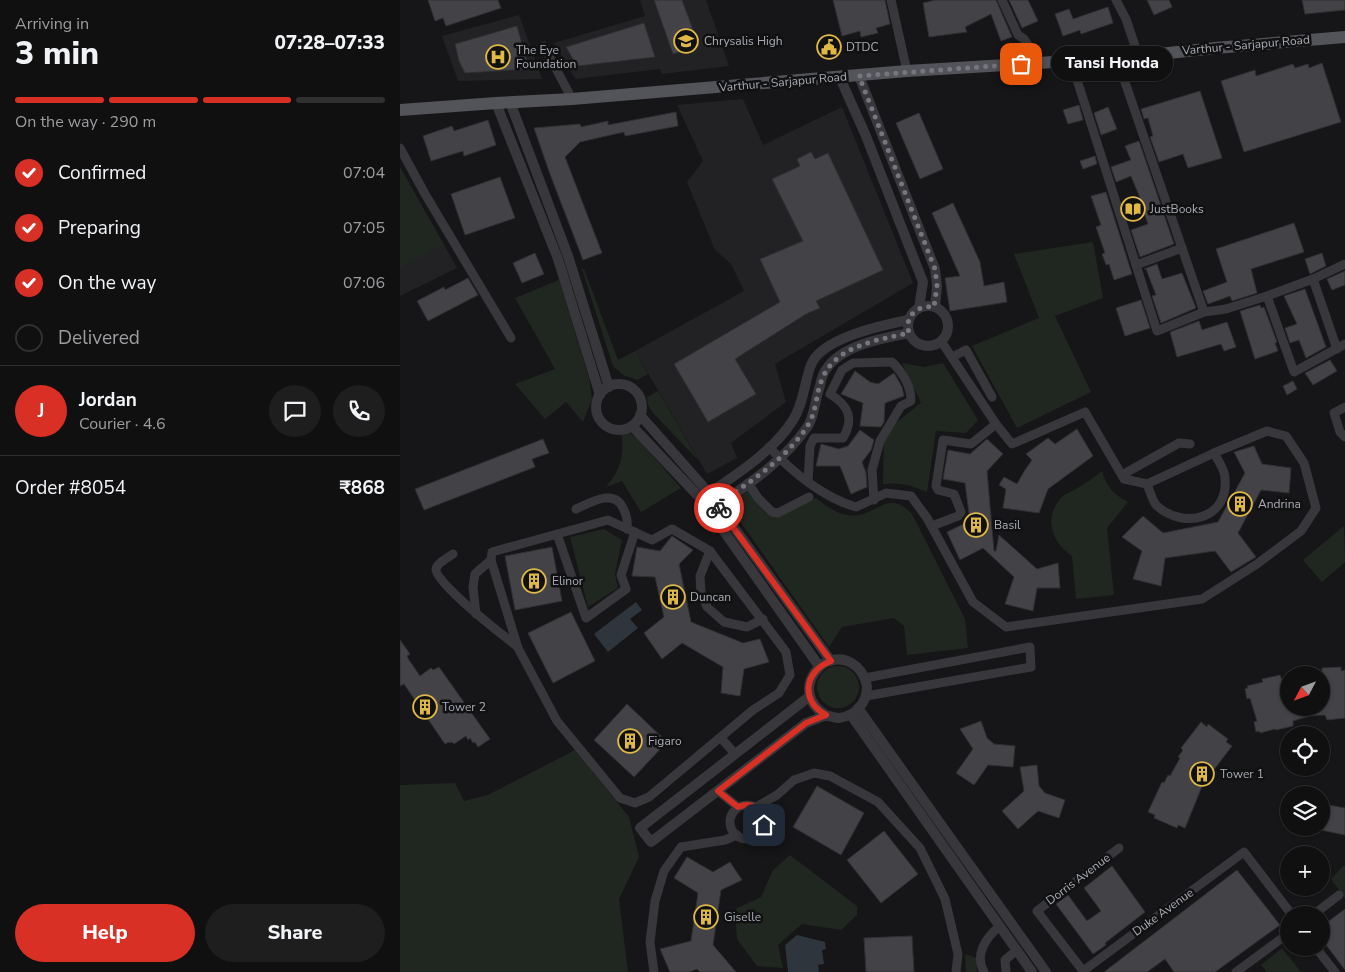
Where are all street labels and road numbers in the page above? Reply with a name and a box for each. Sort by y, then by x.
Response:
street label: Varthur - Sarjapur Road [1180,31,1311,59]
street label: Varthur - Sarjapur Road [717,68,848,96]
street label: Dorris Avenue [1043,850,1113,908]
street label: Duke Avenue [1129,884,1197,940]

